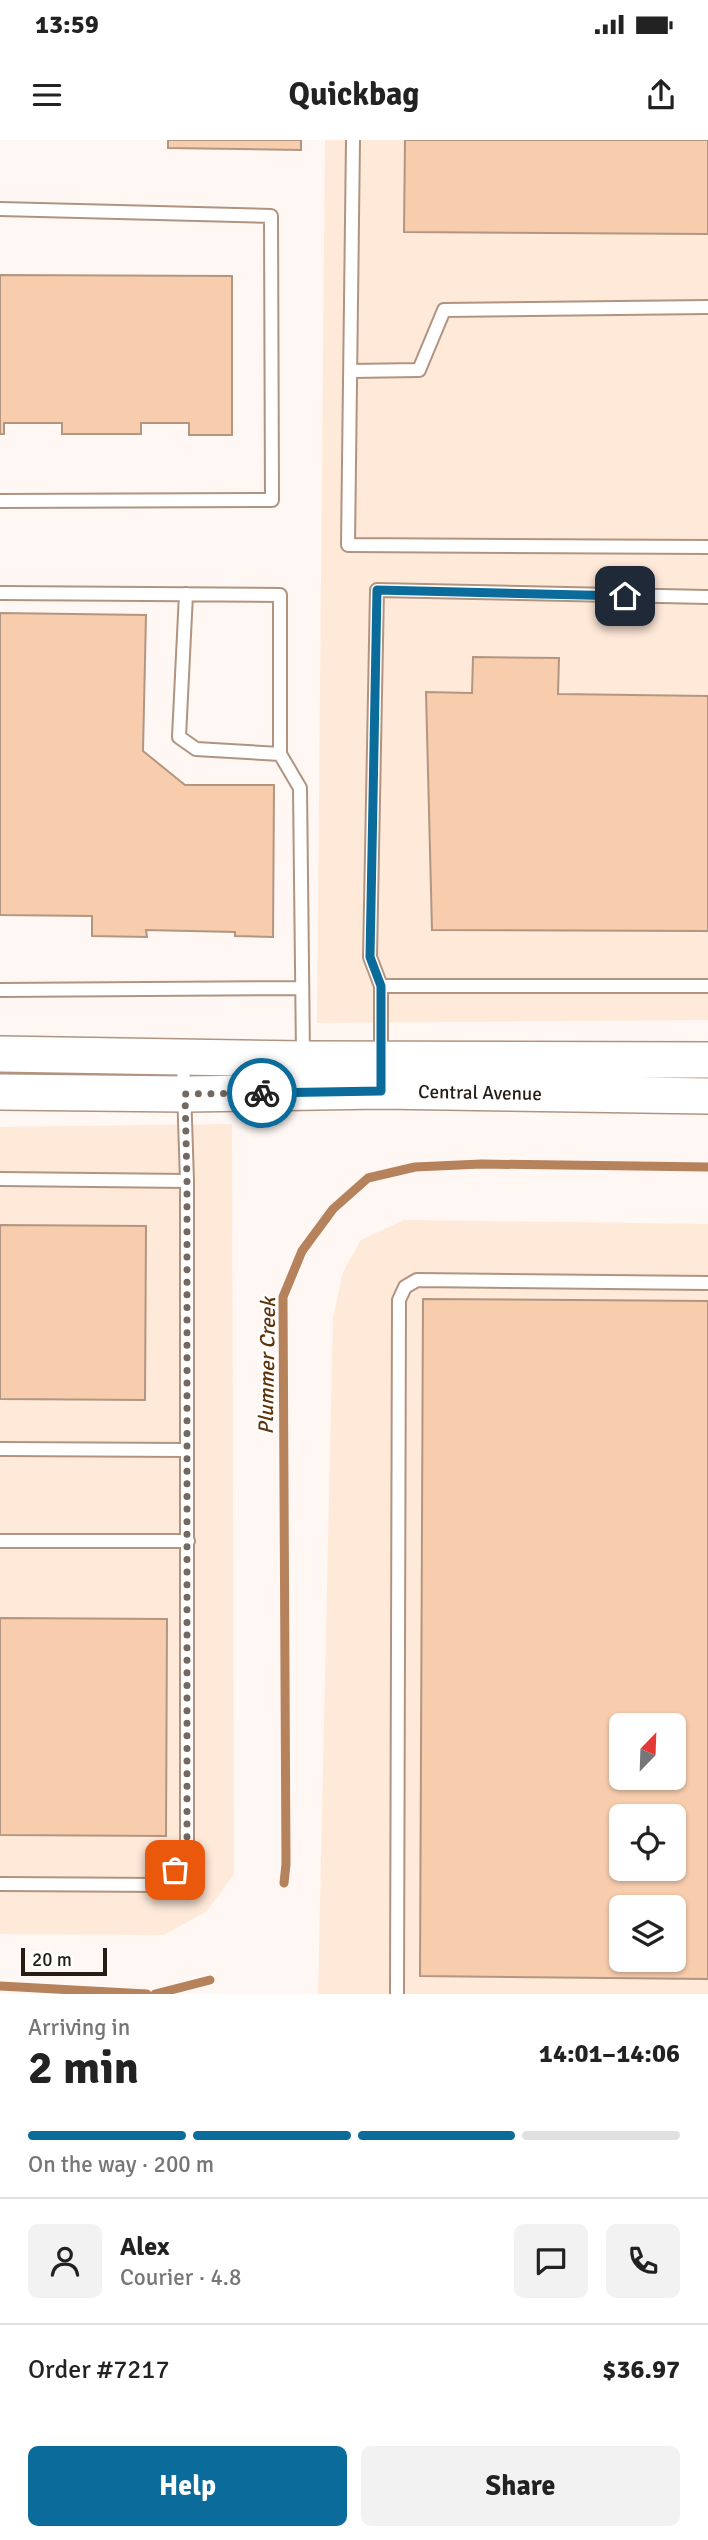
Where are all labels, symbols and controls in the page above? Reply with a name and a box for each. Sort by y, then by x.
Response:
text: 13:59 [35,9,99,41]
text: Quickbag [289,75,420,114]
icon: menu [28,76,66,114]
icon: share [642,76,680,114]
pin [595,566,655,626]
icon: home [606,577,644,615]
courier [227,1058,297,1128]
icon: bike [243,1074,281,1112]
street label: Central Avenue [418,1080,542,1106]
water label: Plummer Creek [253,1295,281,1435]
north arrow [609,1713,686,1790]
map controls [609,1713,686,1972]
button: locate [609,1804,686,1881]
pin [145,1840,205,1900]
icon: bag [156,1851,194,1889]
button: layers [609,1895,686,1972]
scale bar [21,1945,107,1977]
text: 20 m [32,1948,72,1972]
text: Arriving in [28,2013,130,2042]
text: 14:01–14:06 [539,2038,680,2070]
text: 2 min [28,2040,139,2096]
text: On the way · 200 m [28,2150,214,2179]
button: person [28,2224,102,2298]
button: chat [514,2224,588,2298]
button: phone [606,2224,680,2298]
text: Alex [120,2231,170,2263]
text: Courier · 4.8 [120,2263,241,2292]
text: Order #7217 [28,2354,169,2386]
text: $36.97 [602,2354,680,2386]
button: Help [28,2446,347,2526]
button: Share [361,2446,680,2526]

